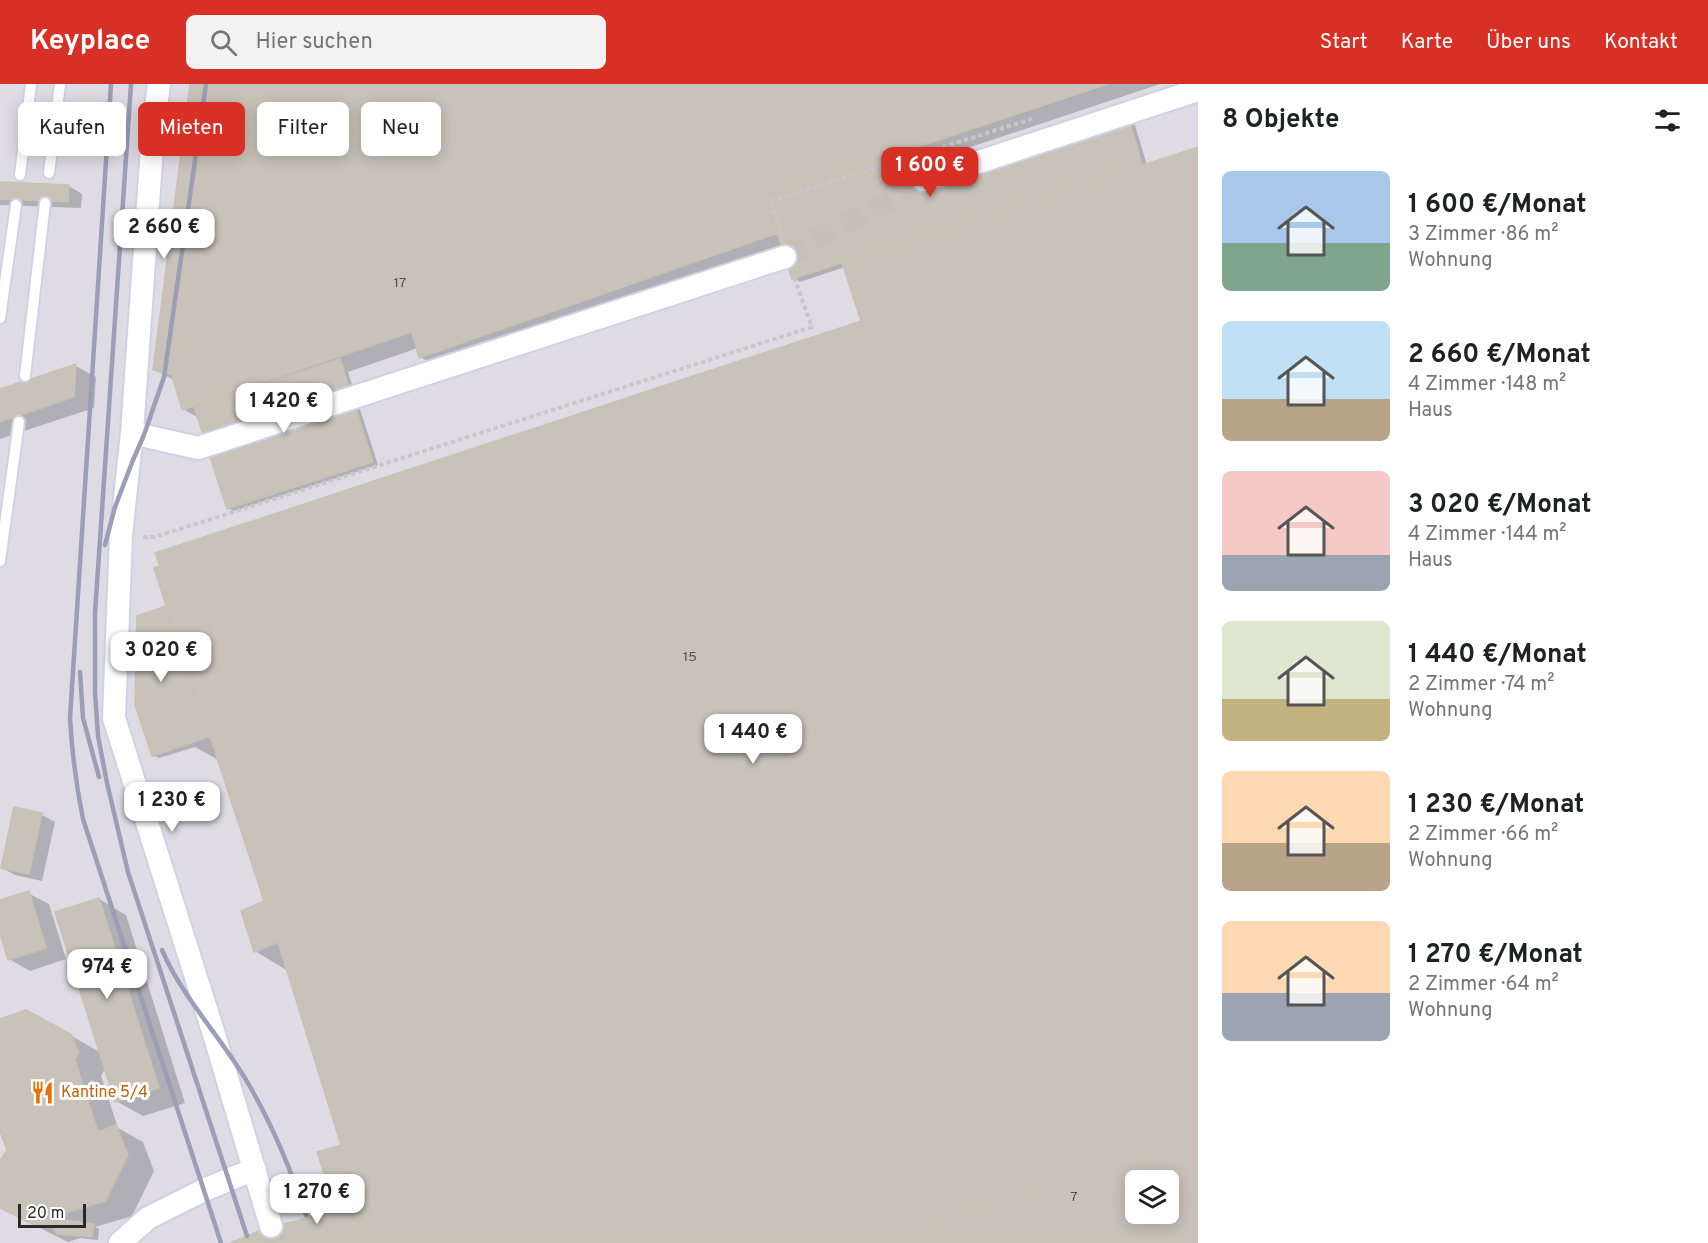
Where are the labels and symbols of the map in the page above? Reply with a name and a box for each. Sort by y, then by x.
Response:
pin: 1 600 € [875,147,985,198]
pin: 2 660 € [109,209,219,260]
house number: 17 [394,275,406,292]
pin: 1 420 € [229,383,339,434]
pin: 3 020 € [106,632,216,683]
house number: 15 [683,649,697,666]
pin: 1 440 € [698,714,808,765]
pin: 1 230 € [117,782,227,833]
pin: 974 € [65,949,149,1000]
restaurant icon: Kantine 5/4 [30,1080,56,1106]
place label: Kantine 5/4 [61,1083,148,1103]
pin: 1 270 € [262,1174,372,1225]
house number: 7 [1070,1189,1078,1206]
scale bar [18,1201,86,1228]

